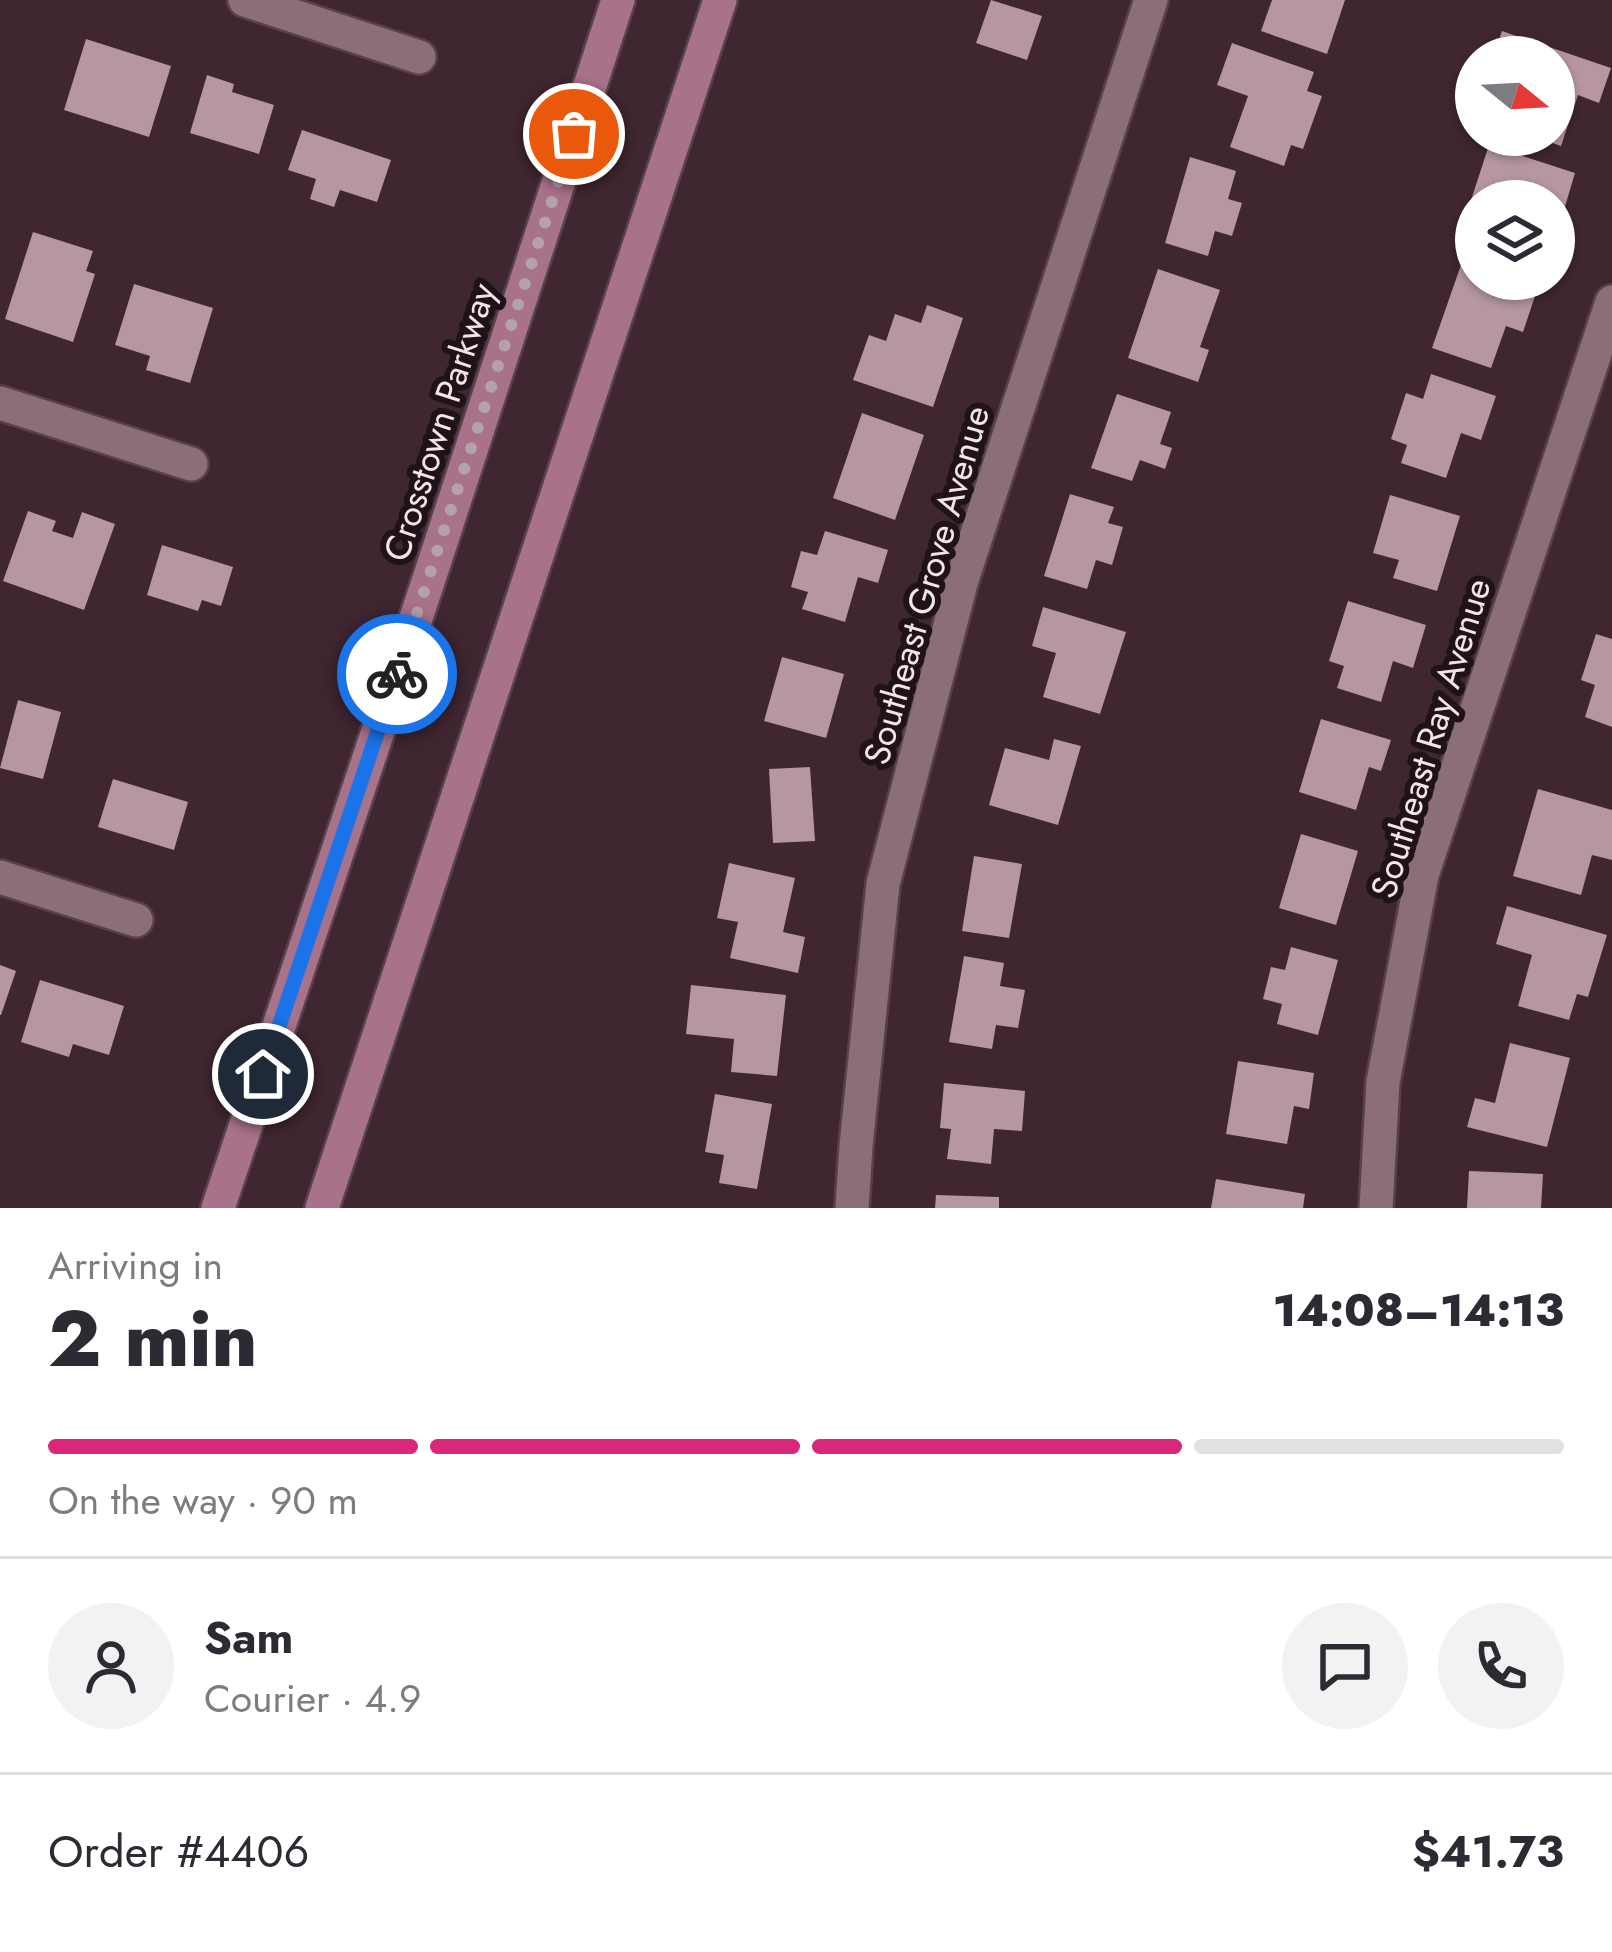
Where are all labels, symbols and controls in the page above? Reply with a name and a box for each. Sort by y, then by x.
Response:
north arrow [1455,36,1575,156]
map controls [1455,36,1575,300]
pin [523,83,625,185]
icon: bag [541,101,607,167]
button: layers [1455,180,1575,300]
street label: Crosstown Parkway [370,276,508,568]
street label: Southeast Grove Avenue [850,399,1002,771]
street label: Southeast Ray Avenue [1357,572,1503,904]
courier [337,614,457,734]
icon: bike [364,641,430,707]
pin [212,1023,314,1125]
icon: home [230,1041,296,1107]
text: Arriving in [48,1237,223,1294]
text: 14:08–14:13 [1273,1278,1564,1343]
text: 2 min [48,1283,257,1395]
text: On the way · 90 m [48,1472,358,1529]
button: person [48,1603,174,1729]
button: chat [1282,1603,1408,1729]
button: phone [1438,1603,1564,1729]
text: Sam [204,1605,293,1670]
text: Courier · 4.9 [204,1670,421,1727]
text: Order #4406 [48,1819,309,1884]
text: $41.73 [1412,1819,1564,1884]

